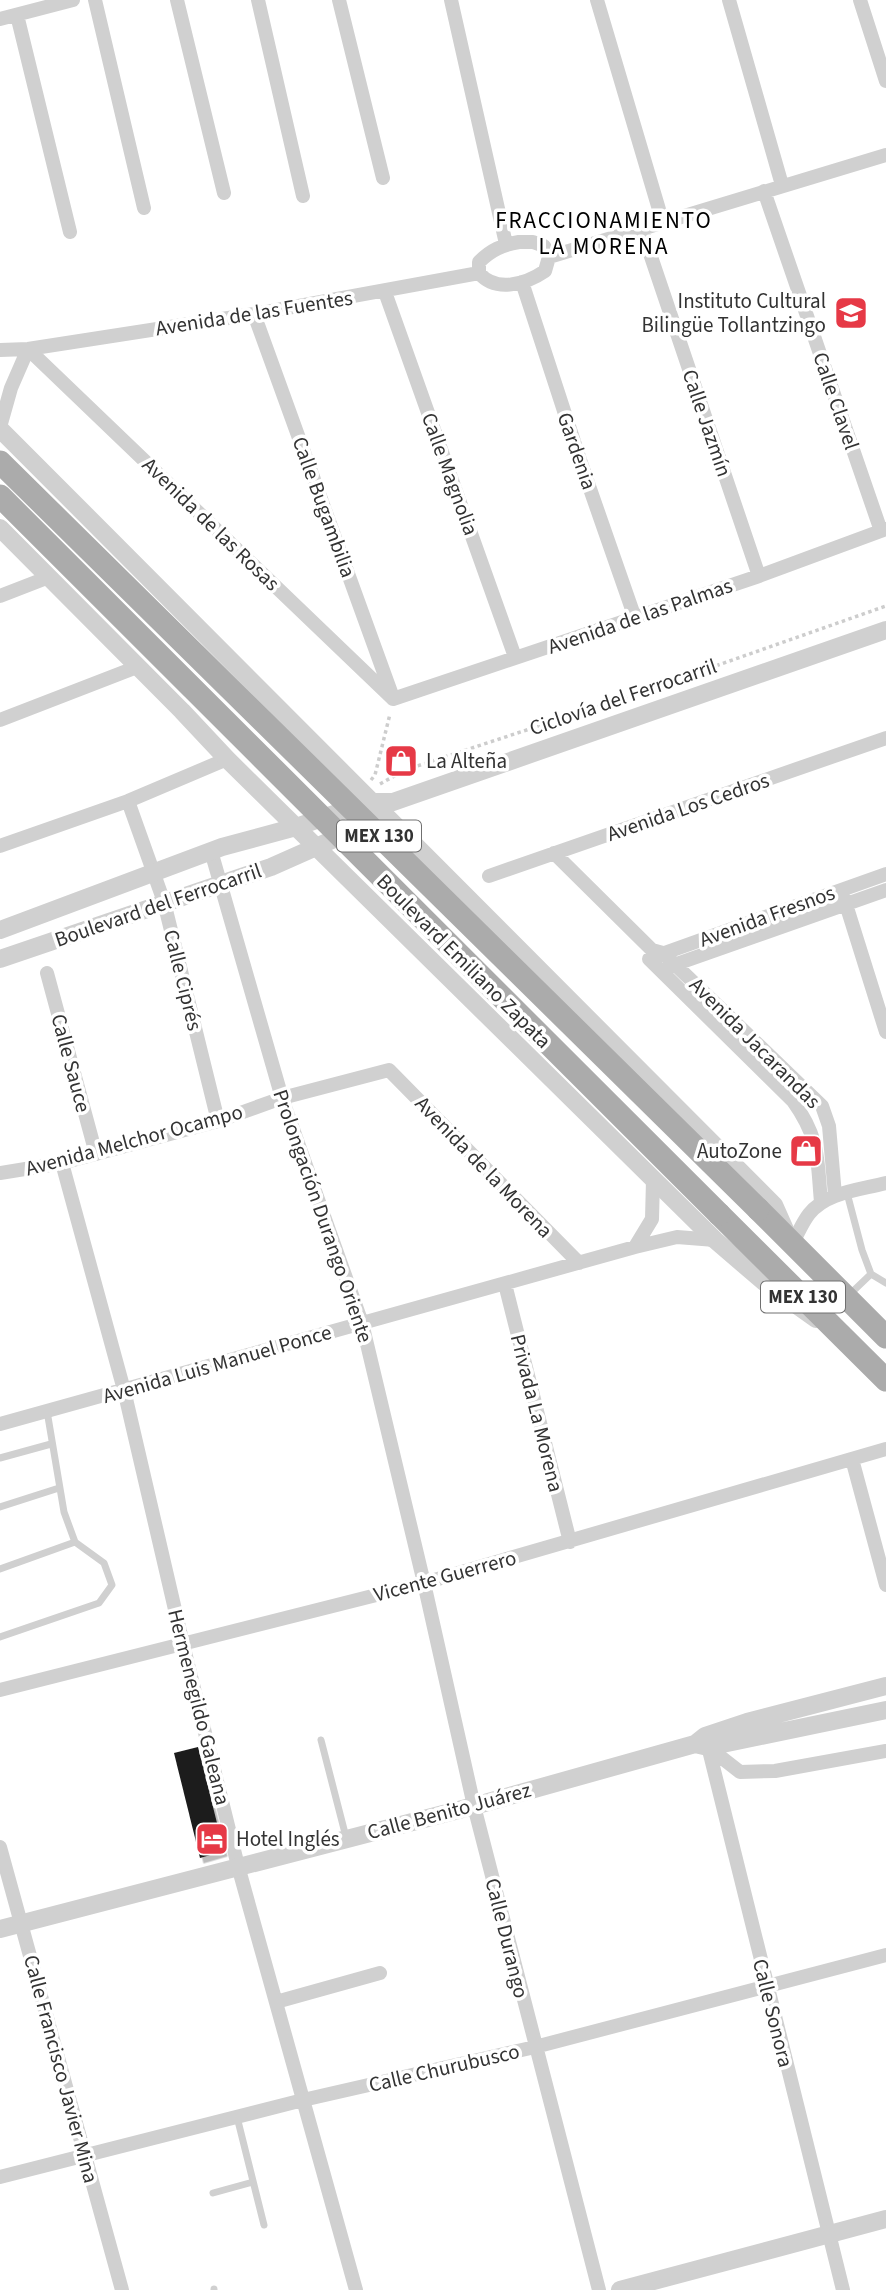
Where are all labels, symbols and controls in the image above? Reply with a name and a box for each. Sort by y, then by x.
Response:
district label: FRACCIONAMIENTO LA MORENA [495,204,713,263]
street label: Avenida de las Fuentes [153,283,355,343]
place label: Instituto Cultural Bilingüe Tollantzingo [641,286,826,340]
school or university icon: Instituto Cultural Bilingüe Tollantzingo [832,294,870,332]
street label: Calle Clavel [805,348,867,454]
street label: Calle Jazmín [675,365,739,481]
street label: Gardenia [550,408,604,494]
street label: Calle Magnolia [414,409,486,539]
street label: Calle Bugambilia [285,432,363,582]
street label: Avenida de las Rosas [135,450,287,598]
street label: Avenida de las Palmas [544,570,737,662]
street label: Ciclovía del Ferrocarril [525,651,721,743]
shop icon: La Alteña [382,742,420,780]
place label: La Alteña [426,746,507,776]
street label: Avenida Los Cedros [603,765,773,849]
road number: MEX 130 [337,820,421,852]
street label: Boulevard del Ferrocarril [51,856,265,954]
street label: Boulevard Emiliano Zapata [370,867,558,1055]
street label: Avenida Fresnos [695,877,839,954]
street label: Calle Ciprés [156,926,210,1034]
street label: Avenida Jacarandas [683,971,828,1116]
street label: Calle Sauce [43,1010,99,1116]
street label: Prolongación Durango Oriente [266,1085,380,1347]
street label: Avenida de la Morena [408,1089,560,1245]
street label: Avenida Melchor Ocampo [22,1097,246,1183]
shop icon: AutoZone [787,1132,825,1170]
place label: AutoZone [697,1136,782,1166]
road number: MEX 130 [761,1282,845,1312]
street label: Avenida Luis Manuel Ponce [99,1317,335,1411]
street label: Privada La Morena [503,1331,571,1495]
street label: Vicente Guerrero [370,1543,520,1609]
street label: Hermenegildo Galeana [160,1606,238,1808]
street label: Calle Benito Juárez [364,1775,534,1847]
hotel icon: Hotel Inglés [193,1820,231,1858]
place label: Hotel Inglés [236,1824,340,1854]
street label: Calle Durango [478,1875,536,2001]
street label: Calle Francisco Javier Mina [16,1952,106,2186]
street label: Calle Sonora [745,1956,801,2070]
street label: Calle Churubusco [366,2036,522,2100]

